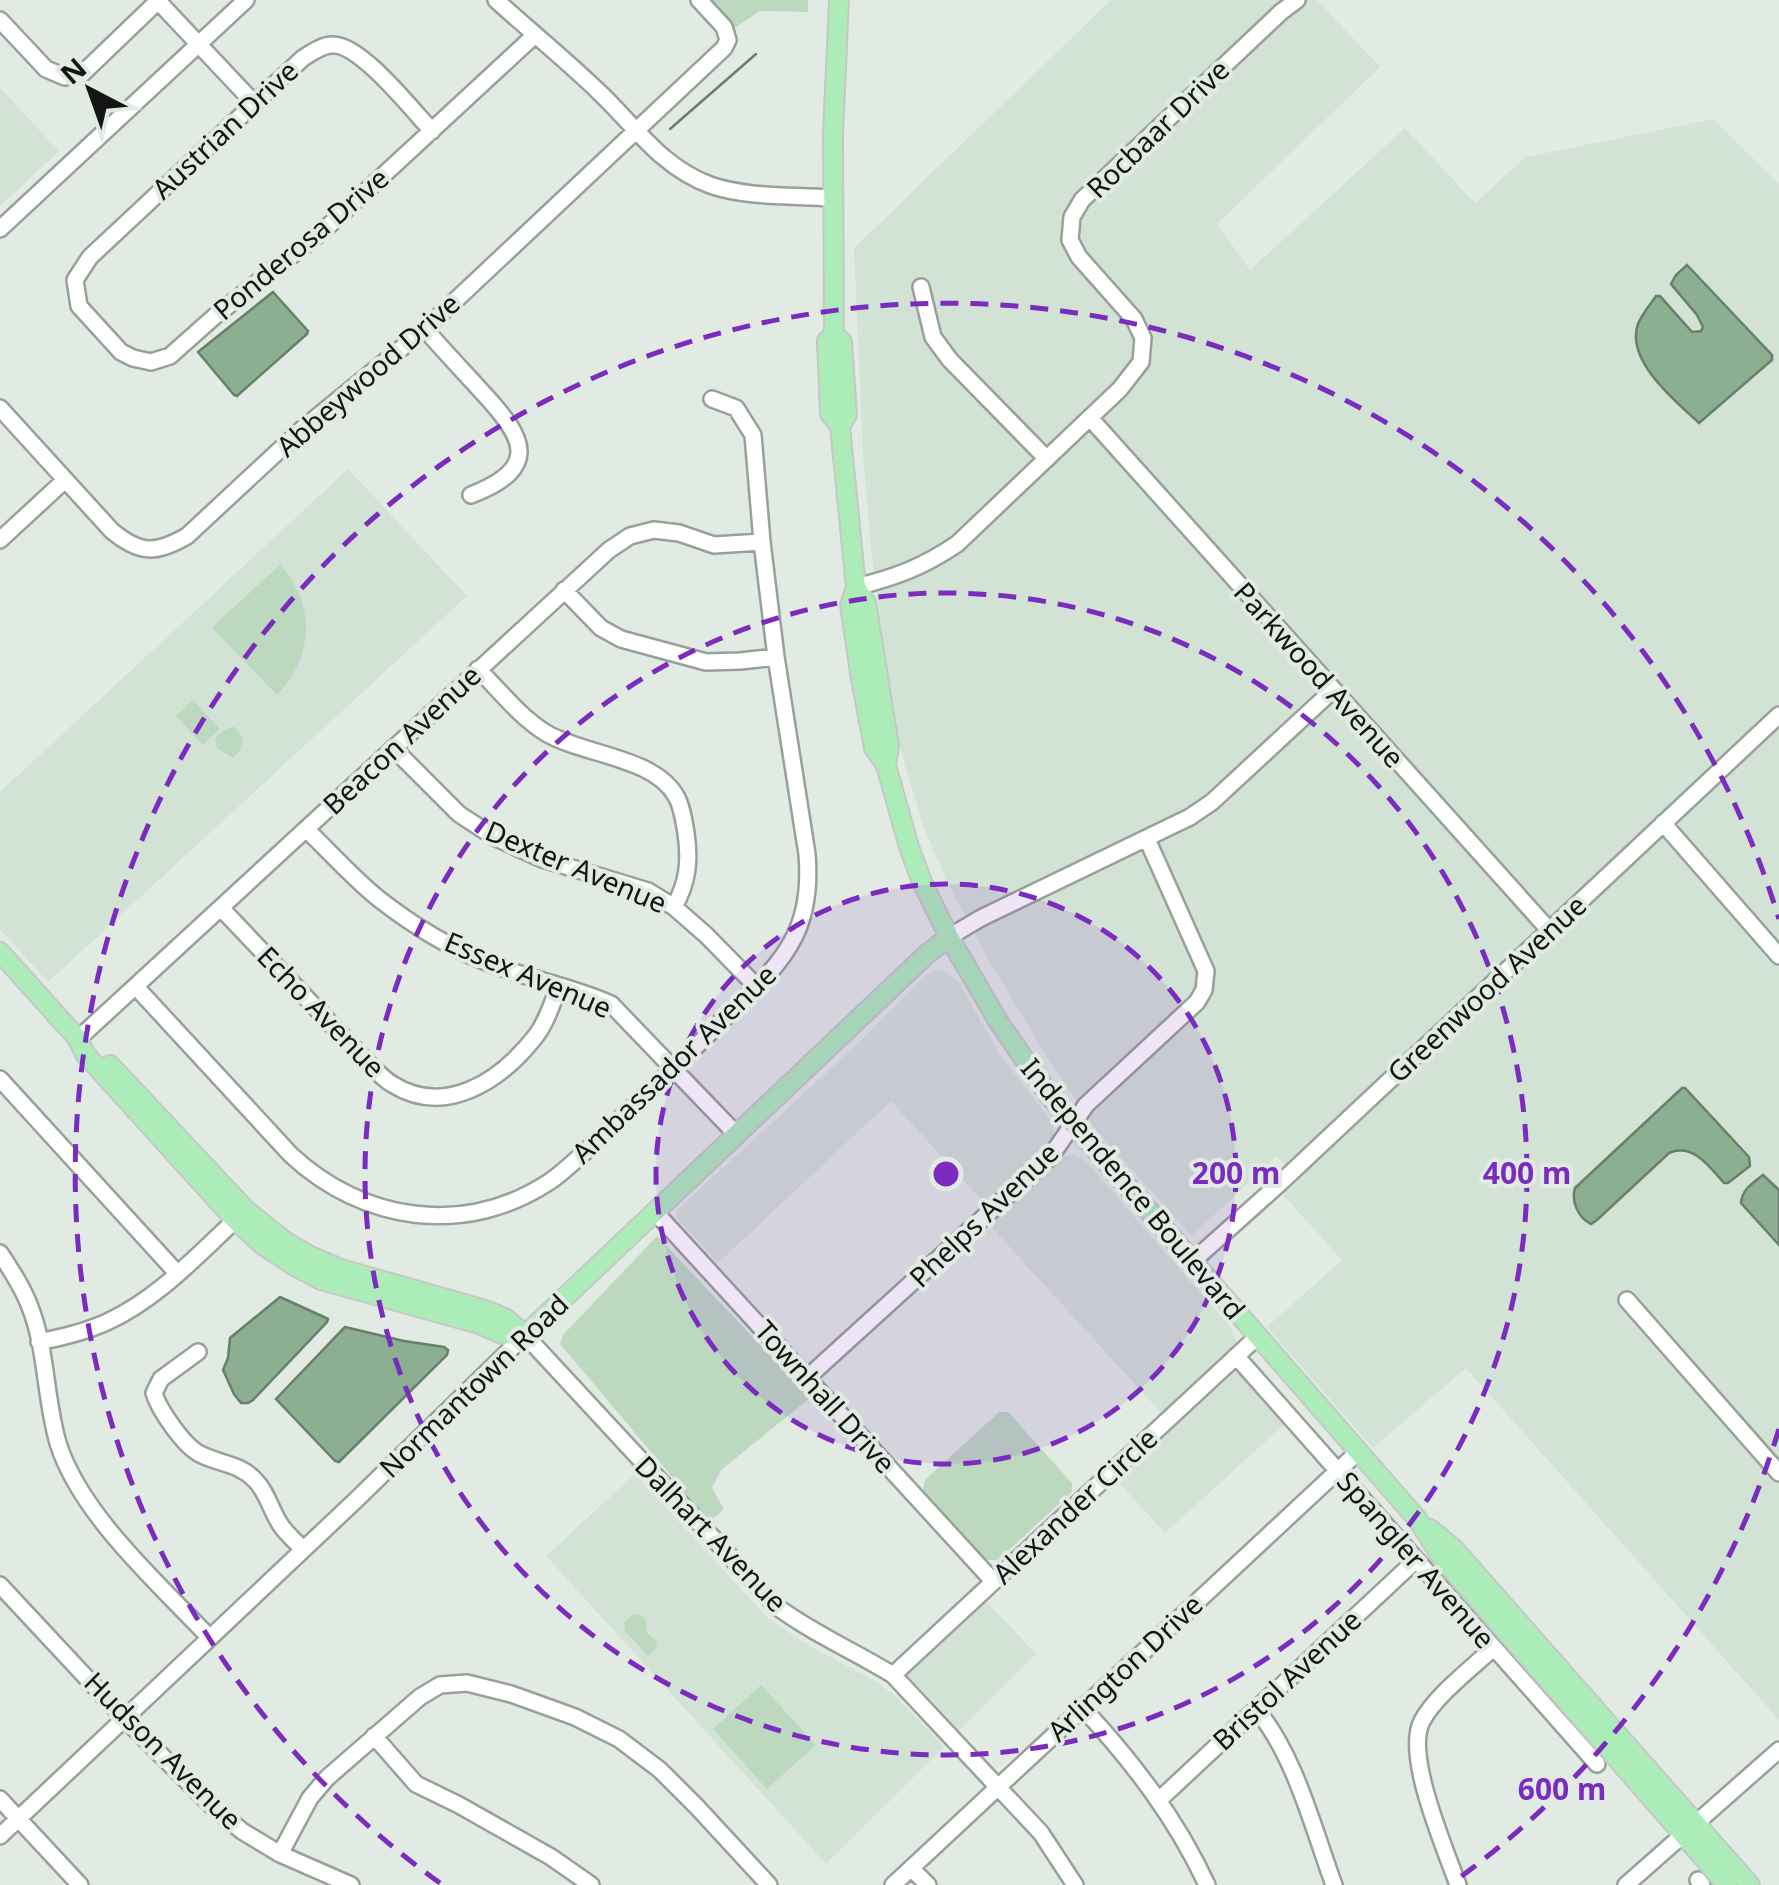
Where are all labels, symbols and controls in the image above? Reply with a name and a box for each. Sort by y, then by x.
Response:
north arrow [40,40,140,140]
text: N [52,49,94,92]
street label: Rocbaar Drive [1078,51,1237,206]
street label: Austrian Drive [143,52,306,207]
street label: Ponderosa Drive [205,159,396,328]
street label: Abbeywood Drive [268,284,467,465]
street label: Parkwood Avenue [1226,573,1413,775]
street label: Beacon Avenue [314,656,489,822]
street label: Dexter Avenue [480,811,673,921]
street label: Greenwood Avenue [1379,886,1594,1090]
street label: Essex Avenue [439,922,618,1026]
street label: Echo Avenue [249,937,394,1085]
street label: Ambassador Avenue [563,956,784,1171]
street label: Independence Boulevard [1013,1050,1254,1327]
street label: Phelps Avenue [901,1133,1066,1295]
text: 200 m [1192,1152,1280,1193]
text: 400 m [1483,1152,1571,1193]
centre of rings [928,1156,964,1192]
street label: Normantown Road [370,1285,576,1486]
street label: Townhall Drive [747,1312,905,1481]
street label: Alexander Circle [984,1419,1165,1592]
street label: Dalhart Avenue [627,1447,796,1620]
street label: Spangler Avenue [1329,1463,1504,1656]
street label: Arlington Drive [1038,1585,1210,1749]
street label: Bristol Avenue [1204,1600,1369,1758]
street label: Hudson Avenue [77,1663,251,1837]
text: 600 m [1518,1768,1606,1809]

